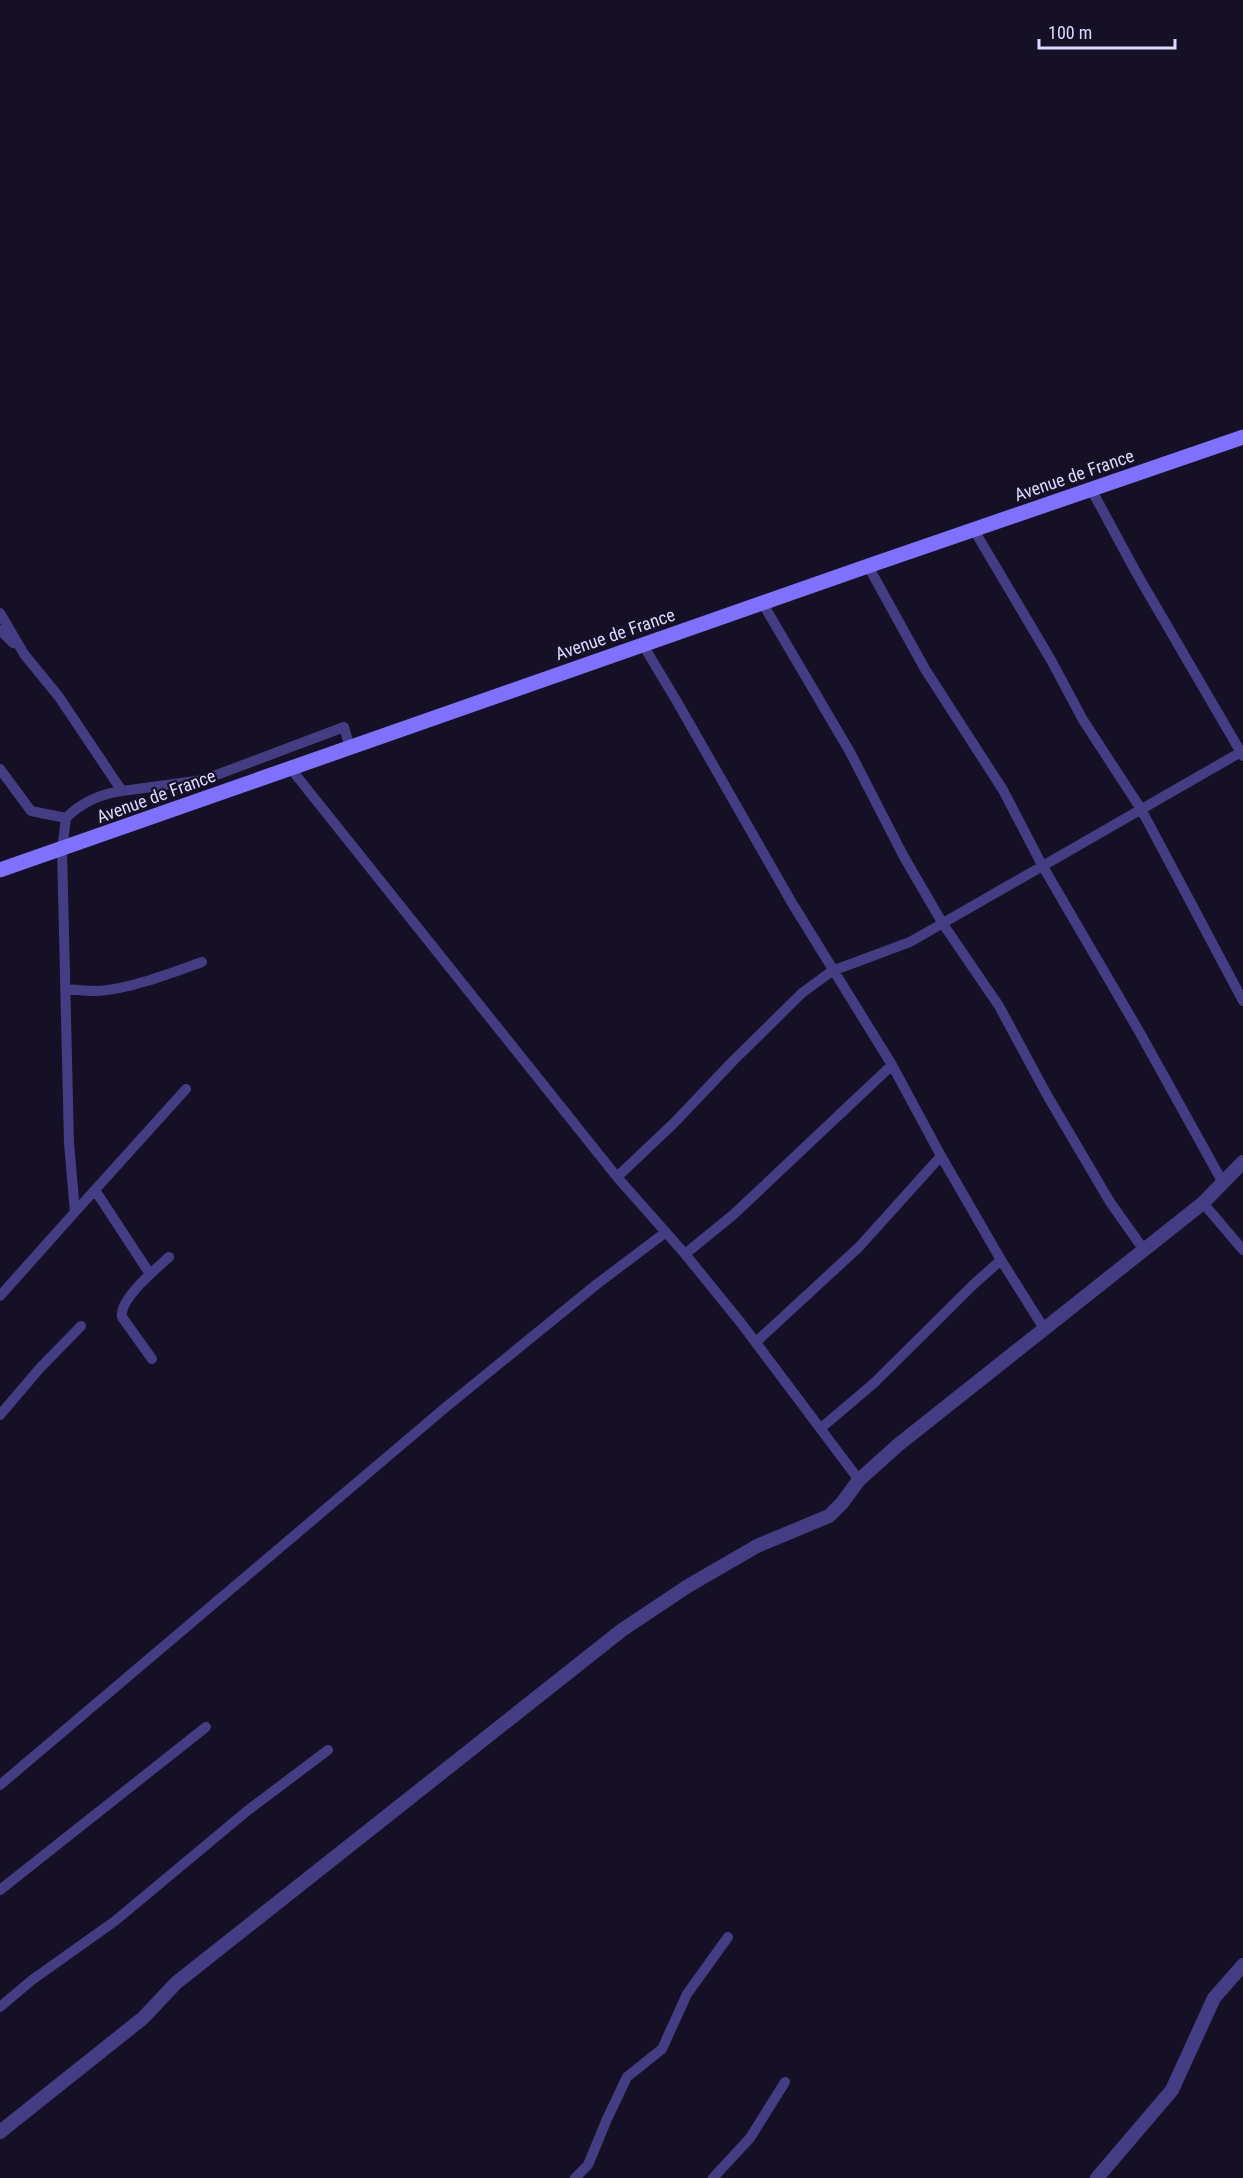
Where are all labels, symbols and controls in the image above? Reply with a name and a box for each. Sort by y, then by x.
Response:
scale bar [1039,12,1176,50]
text: 100 m [1048,22,1092,43]
street label: Avenue de France [1011,445,1137,505]
street label: Avenue de France [552,604,678,664]
street label: Avenue de France [94,765,218,827]

